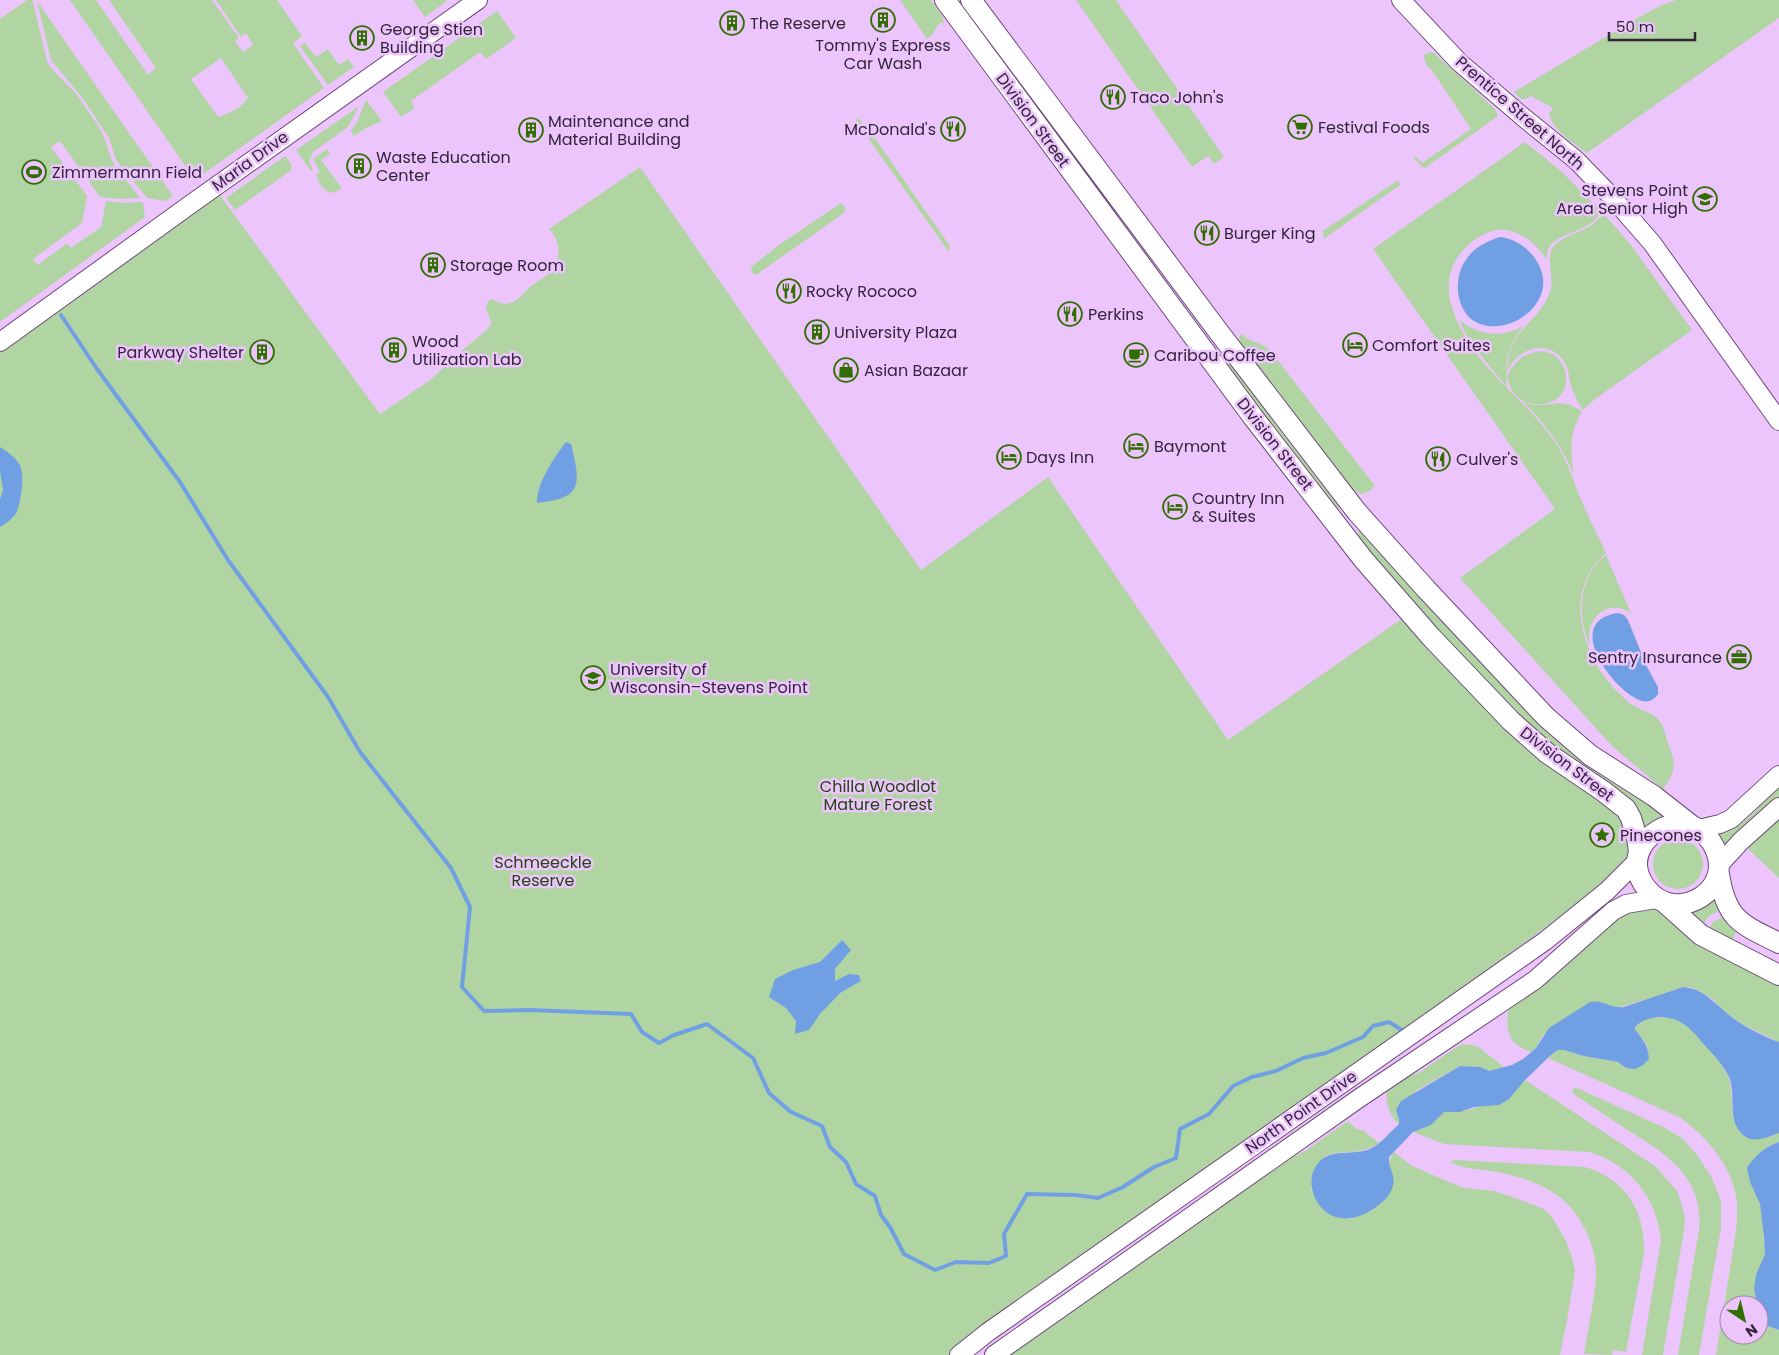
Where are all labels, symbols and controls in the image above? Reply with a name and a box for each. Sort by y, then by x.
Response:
building icon: Tommy's Express Car Wash [870,7,896,33]
building icon: The Reserve [719,10,745,36]
scale bar [1609,10,1695,42]
place label: The Reserve [750,12,846,35]
text: 50 m [1616,16,1654,37]
place label: George Stien Building [380,18,483,59]
building icon: George Stien Building [349,25,375,51]
place label: Tommy's Express Car Wash [815,34,951,75]
street label: Prentice Street North [1451,51,1589,175]
street label: Division Street [991,68,1075,172]
restaurant icon: Taco John's [1100,84,1126,110]
place label: Taco John's [1130,86,1224,109]
place label: Maintenance and Material Building [548,110,690,151]
supermarket icon: Festival Foods [1287,114,1313,140]
restaurant icon: McDonald's [940,116,966,142]
place label: Festival Foods [1318,116,1430,139]
building icon: Maintenance and Material Building [518,117,544,143]
place label: McDonald's [844,118,936,141]
street label: Maria Drive [207,125,293,197]
place label: Waste Education Center [376,146,511,187]
building icon: Waste Education Center [346,153,372,179]
sports icon: Zimmermann Field [21,159,47,185]
place label: Zimmermann Field [52,161,202,184]
place label: Stevens Point Area Senior High [1556,179,1688,220]
school or university icon: Stevens Point Area Senior High [1692,186,1718,212]
restaurant icon: Burger King [1194,220,1220,246]
place label: Burger King [1224,222,1316,245]
building icon: Storage Room [420,252,446,278]
place label: Storage Room [450,254,564,277]
restaurant icon: Rocky Rococo [776,278,802,304]
place label: Rocky Rococo [806,280,917,303]
restaurant icon: Perkins [1057,301,1083,327]
place label: Perkins [1088,303,1144,326]
building icon: University Plaza [804,319,830,345]
place label: University Plaza [834,321,957,344]
place label: Wood Utilization Lab [412,330,522,371]
hotel icon: Comfort Suites [1342,332,1368,358]
place label: Comfort Suites [1372,334,1490,357]
building icon: Wood Utilization Lab [381,337,407,363]
building icon: Parkway Shelter [249,339,275,365]
place label: Parkway Shelter [117,341,244,364]
cafe icon: Caribou Coffee [1123,342,1149,368]
place label: Caribou Coffee [1154,344,1276,367]
shop icon: Asian Bazaar [833,357,859,383]
place label: Asian Bazaar [864,359,968,382]
street label: Division Street [1231,393,1319,495]
hotel icon: Baymont [1123,433,1149,459]
place label: Baymont [1154,435,1227,458]
hotel icon: Days Inn [996,444,1022,470]
place label: Days Inn [1026,446,1094,469]
restaurant icon: Culver's [1425,446,1451,472]
place label: Culver's [1456,448,1518,471]
place label: Country Inn & Suites [1192,487,1285,528]
hotel icon: Country Inn & Suites [1162,494,1188,520]
office icon: Sentry Insurance [1726,644,1752,670]
place label: Sentry Insurance [1588,646,1722,669]
place label: University of Wisconsin–Stevens Point [610,658,808,699]
school or university icon: University of Wisconsin–Stevens Point [580,665,606,691]
street label: Division Street [1515,721,1619,807]
park label: Chilla Woodlot Mature Forest [820,775,936,816]
place icon: Pinecones [1589,822,1615,848]
place label: Pinecones [1620,824,1702,847]
park label: Schmeeckle Reserve [494,851,592,892]
street label: North Point Drive [1240,1065,1362,1159]
north arrow [1719,1295,1769,1345]
text: N [1741,1319,1762,1342]

